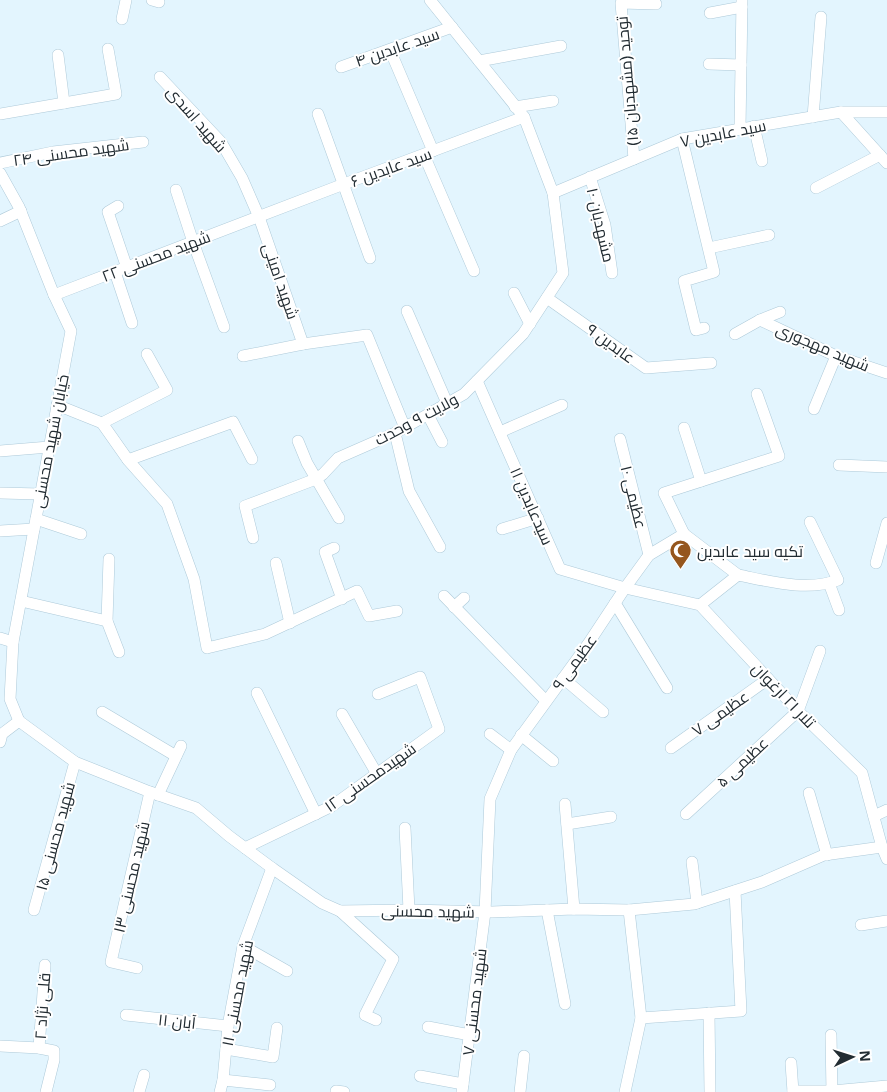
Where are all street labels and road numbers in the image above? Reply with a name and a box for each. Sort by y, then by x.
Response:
street label: توحید (مشهدبان ۱۵) [610,15,644,147]
street label: سید عابدین ۴ [352,22,442,72]
street label: شهید اسدی [162,81,232,157]
street label: سید عابدین ۷ [678,114,768,152]
street label: شهید محسنی ۲۴ [12,133,130,171]
street label: سید عابدین ۶ [347,142,435,192]
street label: مشهدبان ۱۰ [582,186,620,264]
street label: شهید محسنی ۲۲ [98,225,214,287]
street label: شهید امینی [258,240,304,322]
street label: شهید مهجوری [773,317,873,377]
street label: عابدین ۹ [582,318,640,368]
street label: خیابان شهید محسنی [26,372,74,510]
street label: ولایت ۹ وحدت [370,388,462,450]
street label: عظیمی ۱۰ [616,463,652,531]
street label: سیدعابدین ۱۱ [505,464,559,548]
street label: عظیمی ۹ [546,630,602,694]
street label: تلار ۲۱ ارغوان [747,657,821,733]
street label: عظیمی ۷ [687,685,753,741]
street label: عظیمی ۵ [711,732,773,792]
street label: شهیدمحسنی ۱۲ [320,737,420,817]
street label: شهید محسنی ۱۵ [30,779,80,893]
street label: شهید محسنی ۱۳ [107,819,155,935]
street label: شهید محسنی [381,899,475,923]
street label: شهید محسنی ۱۱ [216,938,258,1048]
street label: شهید محسنی ۷ [457,947,491,1057]
street label: قلی نژاد ۲ [29,972,55,1040]
street label: آبان ۱۱ [157,1008,198,1034]

